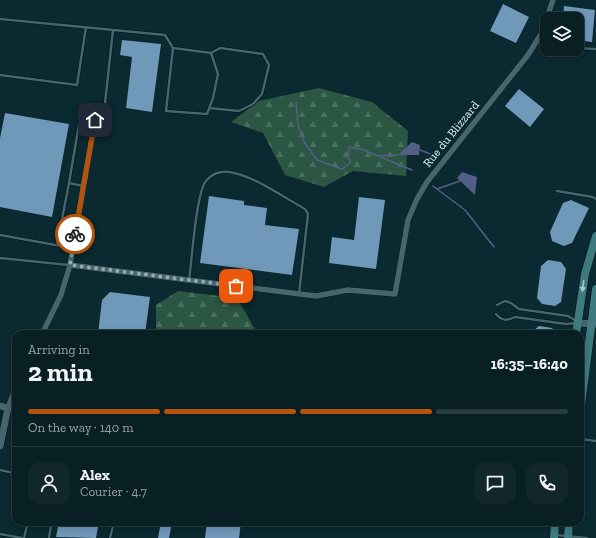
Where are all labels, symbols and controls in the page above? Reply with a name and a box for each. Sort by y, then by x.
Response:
map controls [540,12,584,56]
button: layers [540,12,584,56]
street label: Rue du Blizzard [420,98,482,170]
pin [78,103,112,137]
icon: home [84,109,106,131]
courier [55,214,95,254]
icon: bike [64,223,86,245]
pin [219,269,253,303]
icon: bag [225,275,247,297]
one-way arrow [580,280,586,292]
text: Arriving in [28,342,90,357]
text: 16:35–16:40 [491,355,568,373]
text: 2 min [28,356,93,388]
text: On the way · 140 m [28,420,133,435]
button: person [28,462,70,504]
button: chat [474,462,516,504]
button: phone [526,462,568,504]
text: Alex [80,466,110,484]
text: Courier · 4.7 [80,484,147,499]

